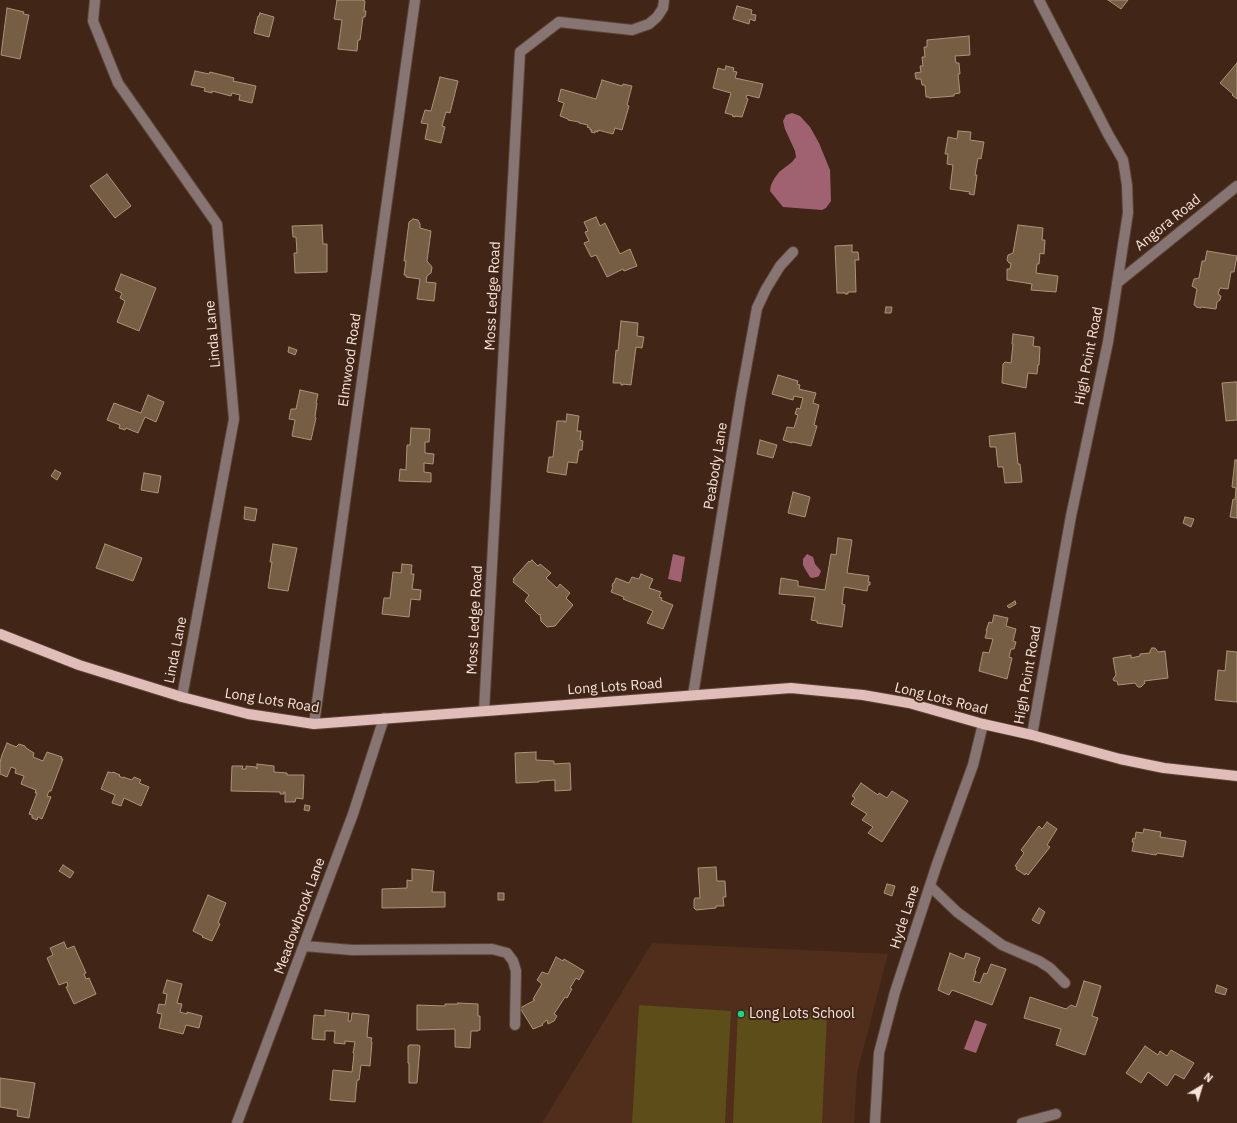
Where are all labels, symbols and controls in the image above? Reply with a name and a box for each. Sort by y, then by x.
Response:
street label: Angora Road [1132,191,1204,255]
street label: Moss Ledge Road [482,241,504,351]
street label: Linda Lane [202,300,224,368]
street label: High Point Road [1071,305,1107,407]
street label: Elmwood Road [335,312,365,408]
street label: Peabody Lane [701,421,731,511]
street label: Moss Ledge Road [464,565,486,675]
street label: Linda Lane [161,615,191,685]
street label: High Point Road [1011,624,1045,726]
street label: Long Lots Road [567,675,663,699]
street label: Long Lots Road [893,679,989,719]
street label: Long Lots Road [224,685,320,717]
street label: Meadowbrook Lane [271,855,329,977]
street label: Hyde Lane [887,883,923,951]
place label: Long Lots School [749,1006,855,1022]
marker: Long Lots School [736,1009,746,1019]
north arrow [1181,1067,1221,1107]
text: N [1201,1070,1216,1086]

